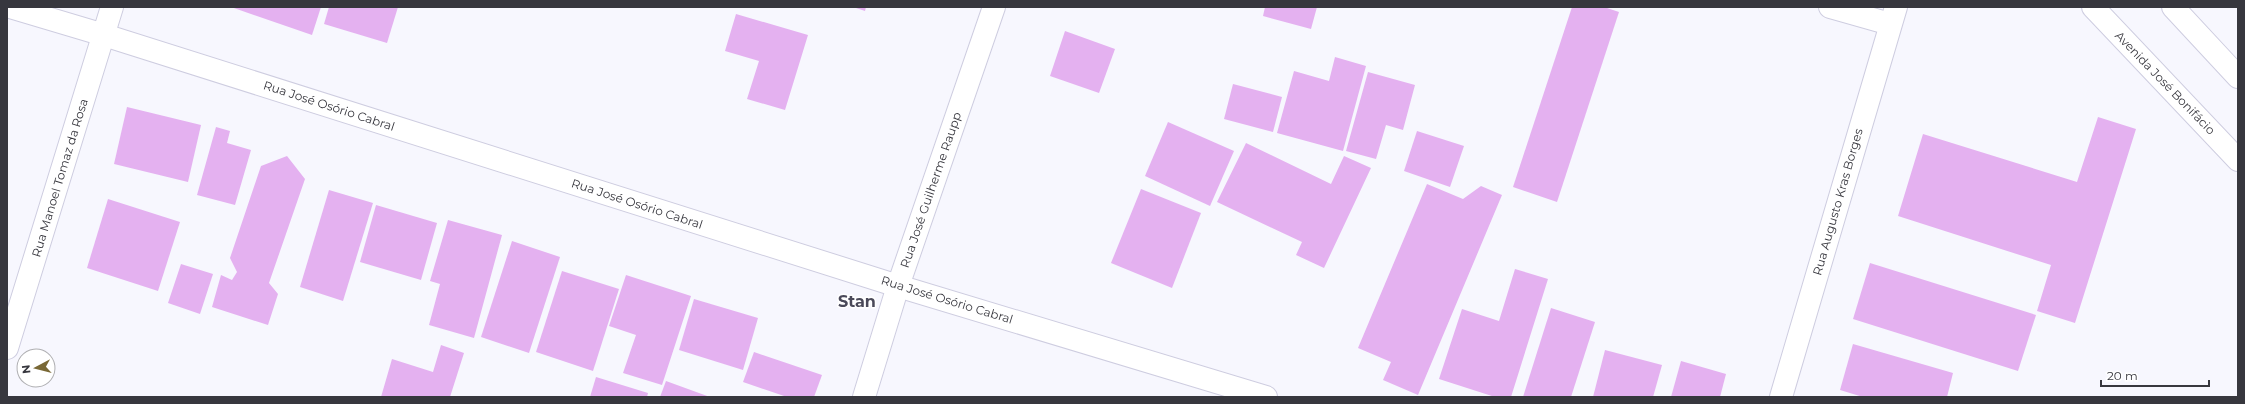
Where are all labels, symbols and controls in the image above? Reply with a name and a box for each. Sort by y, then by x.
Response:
street label: Avenida José Bonifácio [2112,28,2219,137]
street label: Rua José Osório Cabral [262,77,397,134]
street label: Rua Manoel Tomaz da Rosa [28,97,91,259]
street label: Rua José Guilherme Raupp [897,110,964,270]
street label: Rua Augusto Kras Borges [1809,126,1866,277]
street label: Rua José Osório Cabral [570,175,705,232]
street label: Rua José Osório Cabral [879,272,1015,327]
district label: Stan [838,292,876,311]
north arrow [16,348,56,388]
scale bar [2101,362,2209,388]
text: N [19,364,34,374]
text: 20 m [2107,368,2138,383]

